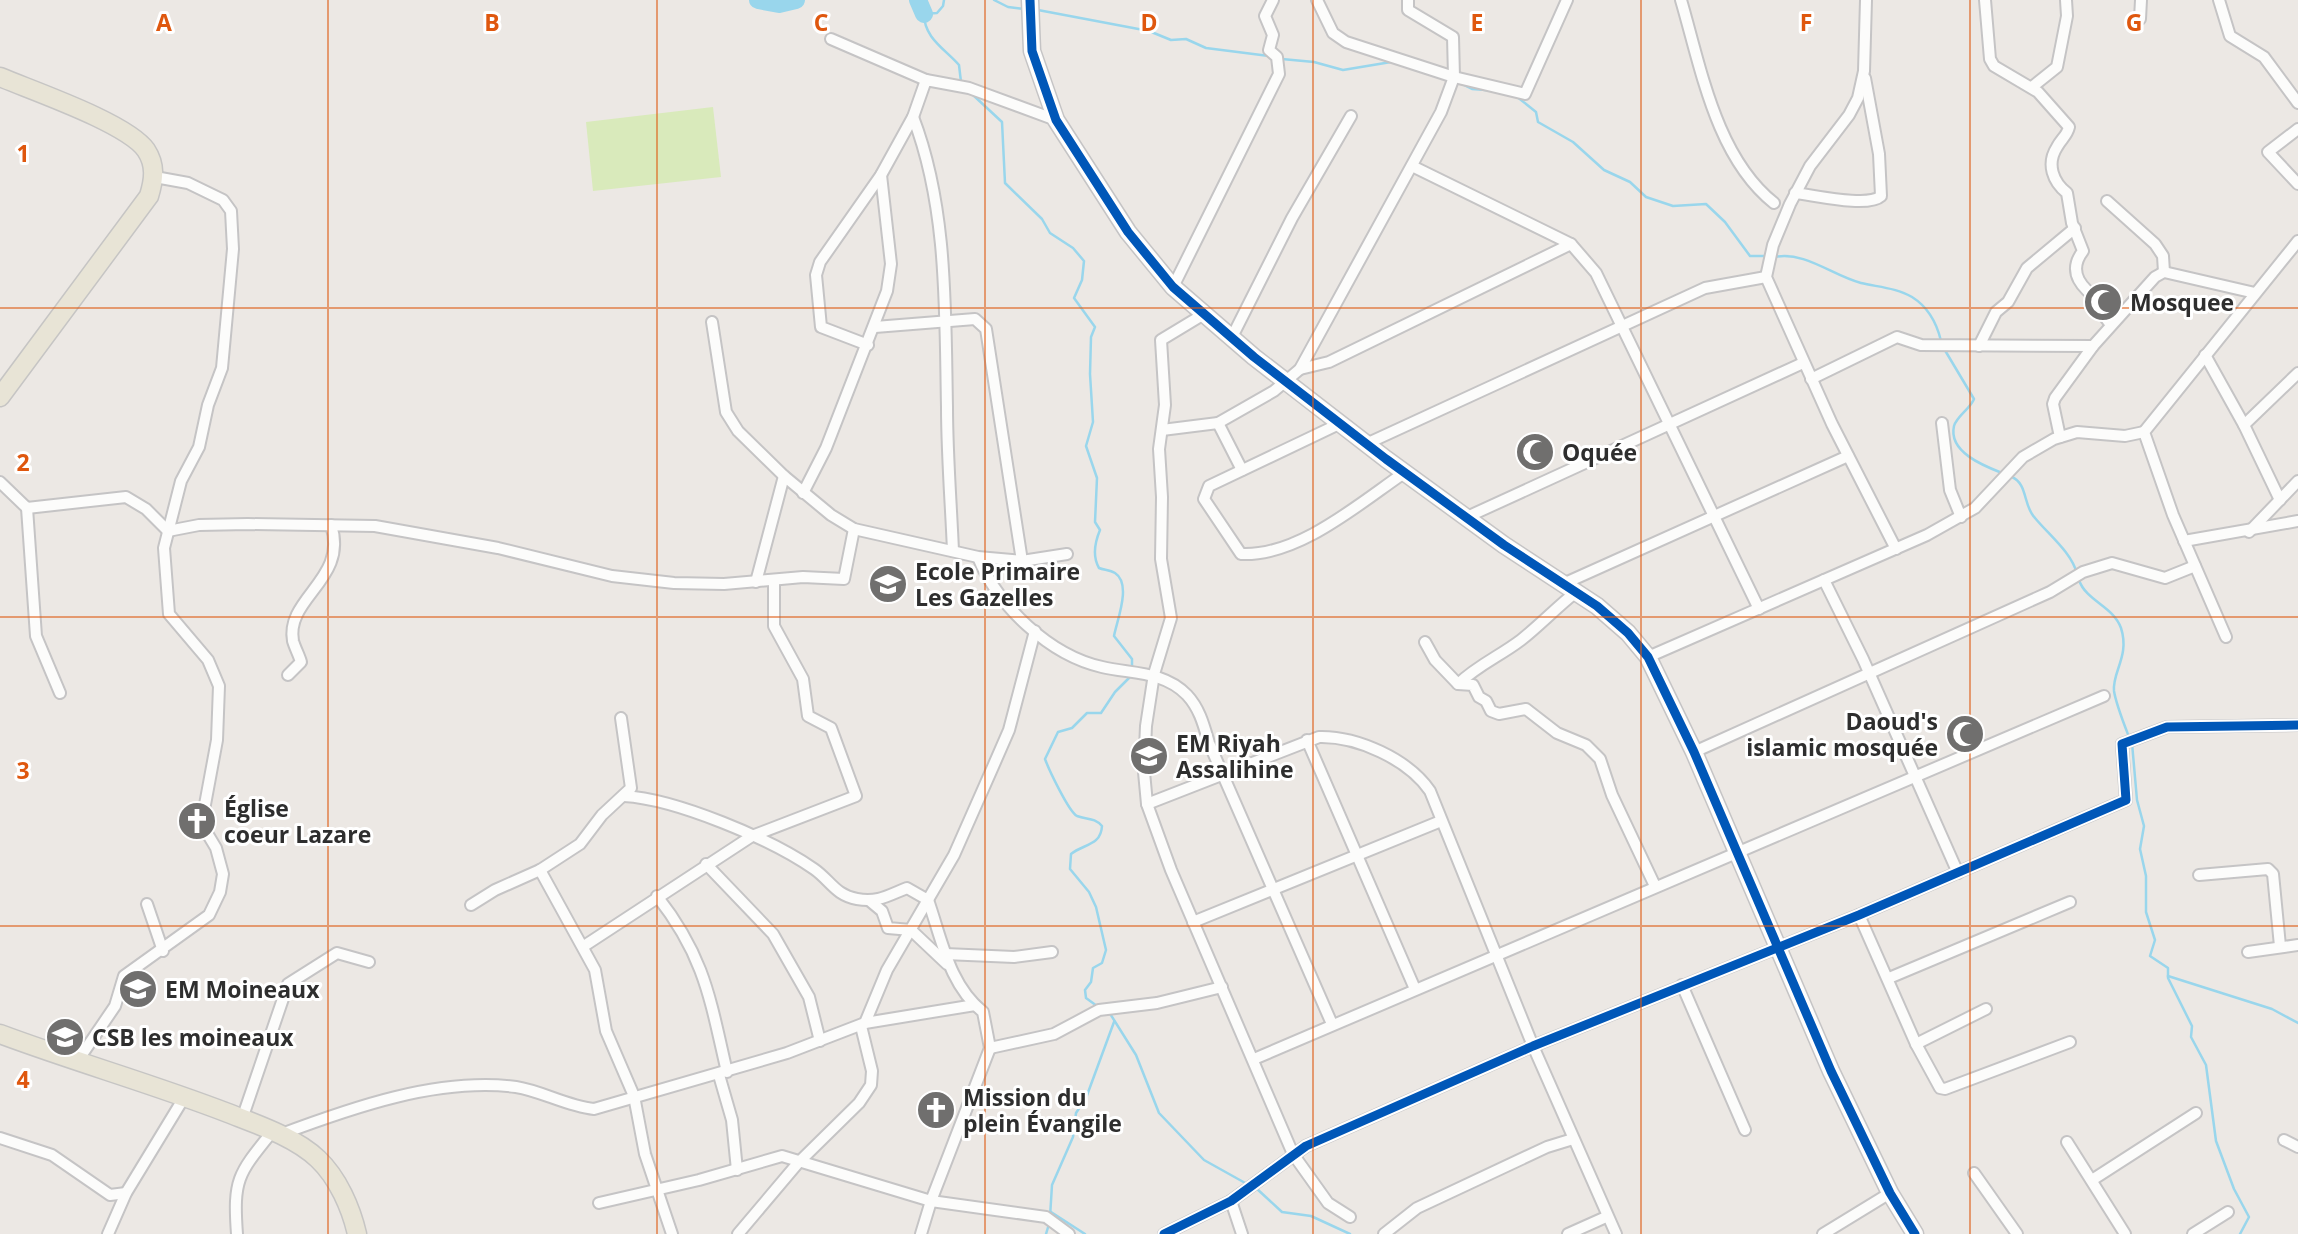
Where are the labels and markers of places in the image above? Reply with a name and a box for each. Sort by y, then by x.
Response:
mosque icon: Mosquee [2082,281,2124,323]
place label: Mosquee [2130,286,2234,318]
mosque icon: Oquée [1514,431,1556,473]
place label: Oquée [1562,436,1637,468]
place label: Ecole Primaire Les Gazelles [915,555,1080,613]
school or university icon: Ecole Primaire Les Gazelles [867,563,909,605]
place label: Daoud's islamic mosquée [1746,705,1938,763]
mosque icon: Daoud's islamic mosquée [1944,713,1986,755]
place label: EM Riyah Assalihine [1176,727,1294,785]
school or university icon: EM Riyah Assalihine [1128,735,1170,777]
place label: Église coeur Lazare [224,792,371,850]
church icon: Église coeur Lazare [176,800,218,842]
school or university icon: EM Moineaux [117,968,159,1010]
place label: EM Moineaux [165,973,320,1005]
school or university icon: CSB les moineaux [44,1016,86,1058]
place label: CSB les moineaux [92,1021,294,1053]
place label: Mission du plein Évangile [963,1081,1122,1139]
church icon: Mission du plein Évangile [915,1089,957,1131]

